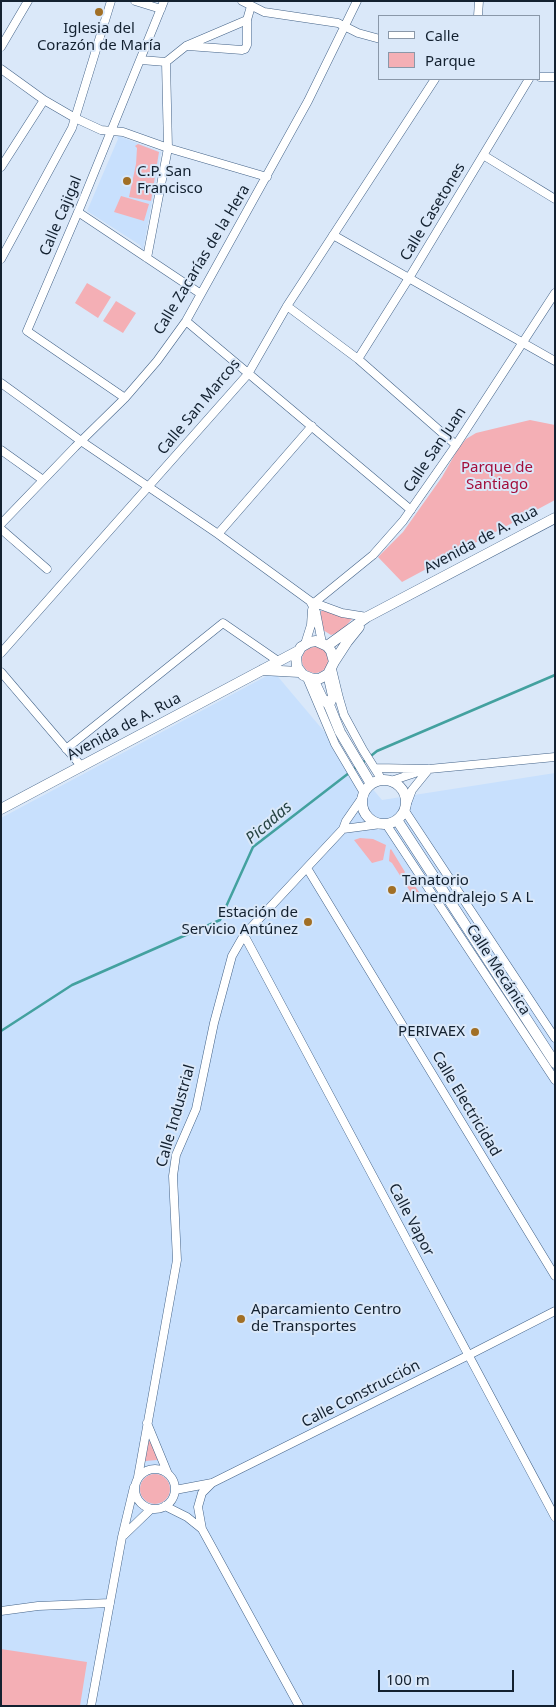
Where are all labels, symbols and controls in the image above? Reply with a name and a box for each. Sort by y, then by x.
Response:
marker: Iglesia del Corazón de María [93,6,105,18]
legend [378,15,541,80]
place label: Iglesia del Corazón de María [37,20,161,55]
text: Calle [425,25,459,45]
text: Parque [425,50,475,70]
street label: Calle Casetones [397,160,469,264]
place label: C.P. San Francisco [137,163,203,198]
street label: Calle Cajigal [36,173,86,259]
marker: C.P. San Francisco [121,175,133,187]
street label: Calle Zacarías de la Hera [150,182,254,338]
street label: Calle San Marcos [154,356,244,458]
street label: Calle San Juan [400,404,470,496]
park label: Parque de Santiago [461,459,533,494]
street label: Avenida de A. Rua [421,502,541,578]
street label: Avenida de A. Rua [64,689,184,765]
water label: Picadas [242,798,296,848]
place label: Tanatorio Almendralejo S A L [402,872,533,907]
marker: Tanatorio Almendralejo S A L [386,884,398,896]
place label: Estación de Servicio Antúnez [181,904,298,939]
marker: Estación de Servicio Antúnez [302,916,314,928]
street label: Calle Mecánica [462,921,534,1019]
place label: PERIVAEX [398,1023,465,1041]
marker: PERIVAEX [469,1026,481,1038]
street label: Calle Electricidad [428,1048,504,1160]
street label: Calle Industrial [153,1063,199,1169]
street label: Calle Vapor [384,1181,438,1259]
place label: Aparcamiento Centro de Transportes [251,1301,401,1336]
marker: Aparcamiento Centro de Transportes [235,1313,247,1325]
street label: Calle Construcción [299,1356,423,1432]
scale bar [381,1660,517,1692]
text: 100 m [386,1669,430,1689]

